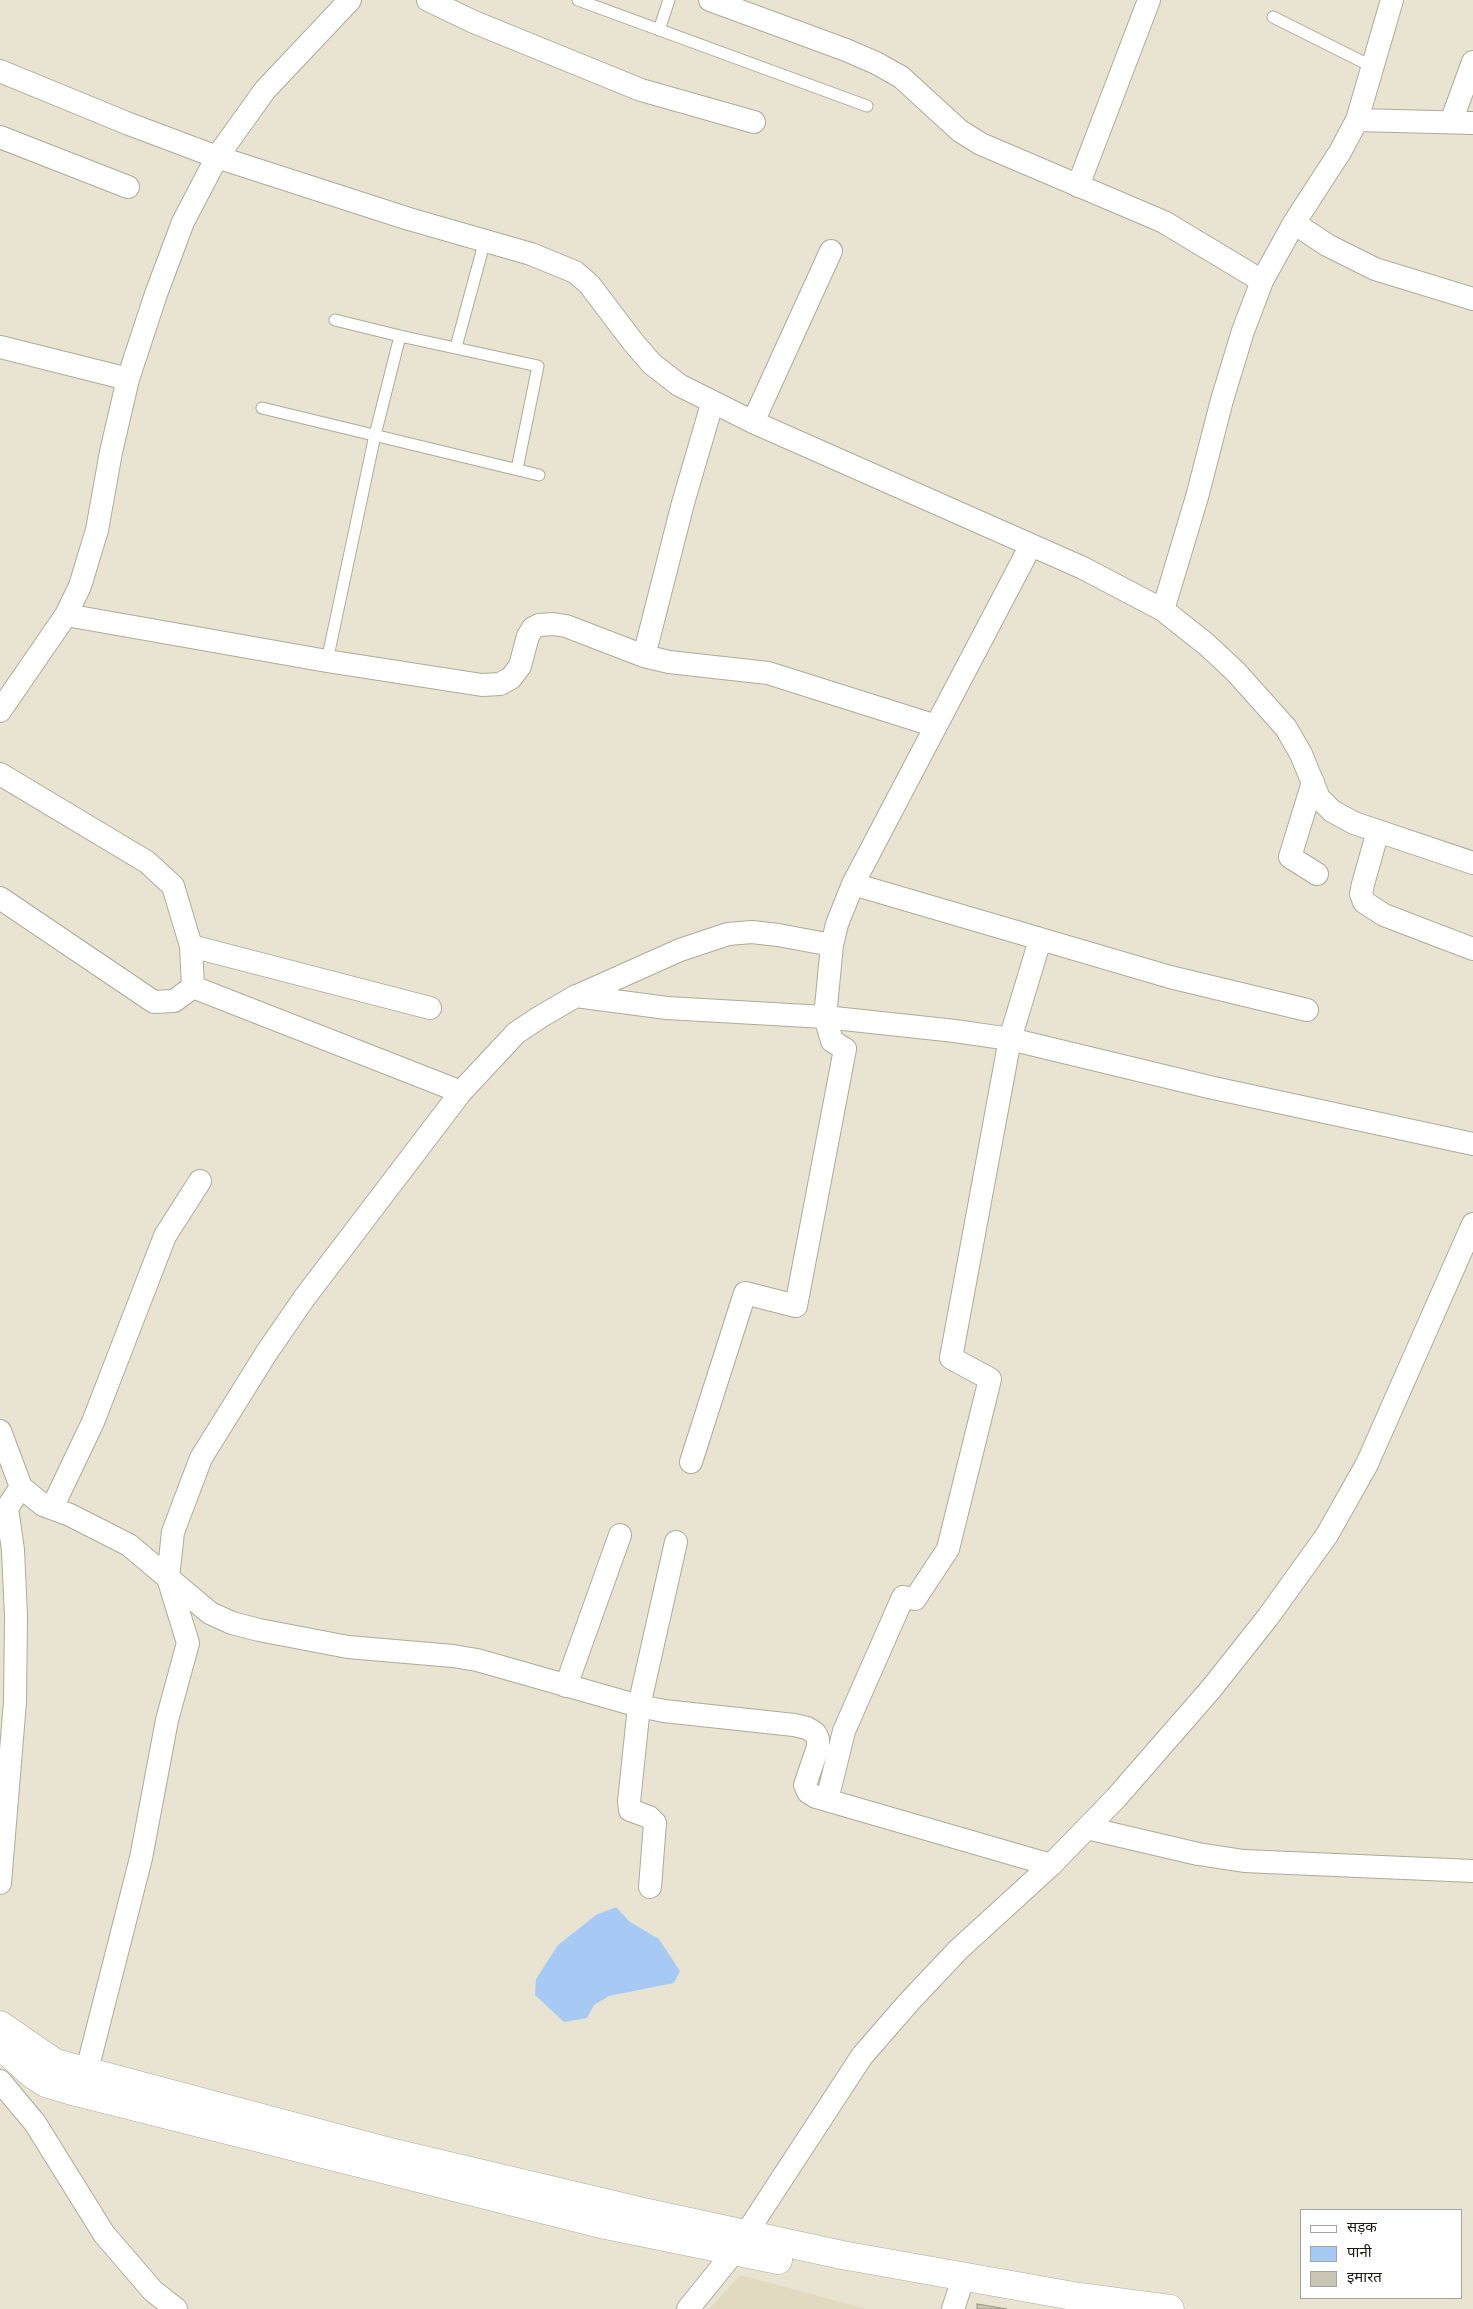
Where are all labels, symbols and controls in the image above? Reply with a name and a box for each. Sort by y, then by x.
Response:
legend [1300,2209,1463,2299]
text: सड़क [1347,2219,1377,2235]
text: पानी [1347,2244,1372,2260]
text: इमारत [1347,2269,1382,2285]

